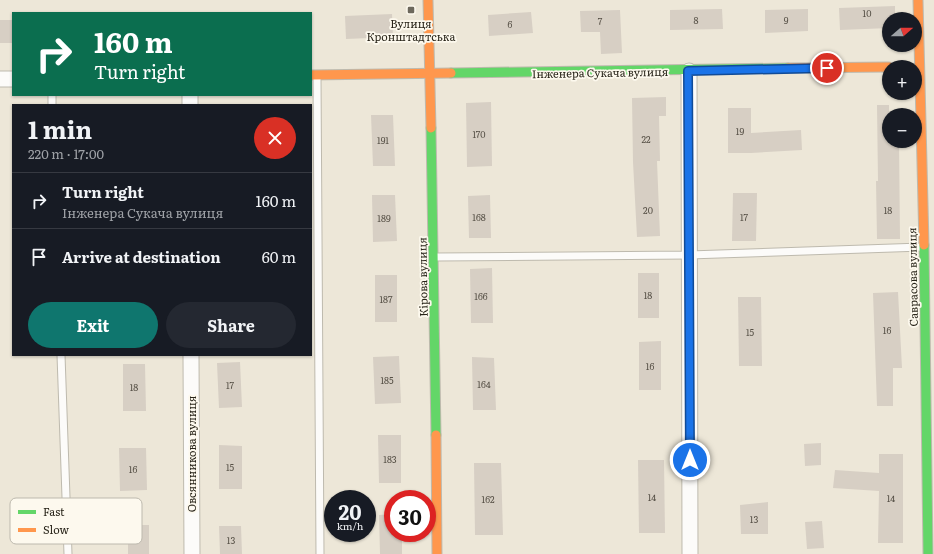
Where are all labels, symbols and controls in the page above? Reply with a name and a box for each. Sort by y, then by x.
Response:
marker: Вулиця Кронштадтська [406,5,416,15]
house number: 10 [863,6,871,20]
north arrow [882,12,922,52]
map controls [882,12,922,148]
house number: 8 [694,13,699,27]
house number: 9 [784,13,789,27]
house number: 7 [598,14,603,28]
place label: Вулиця Кронштадтська [367,15,455,44]
house number: 6 [508,17,513,31]
text: 160 m [94,20,173,62]
icon: right [28,28,80,80]
pin [810,51,844,85]
icon: arrive [816,57,838,79]
text: Turn right [94,58,185,85]
button: + [882,60,922,100]
street label: Інженера Сукача вулиця [532,63,669,81]
button: − [882,108,922,148]
text: 1 min [28,111,92,146]
button: close [254,117,296,159]
house number: 19 [736,124,744,138]
house number: 170 [472,127,486,141]
house number: 22 [641,132,651,146]
house number: 191 [377,133,389,147]
text: 220 m · 17:00 [28,144,104,163]
text: Turn right [62,180,144,203]
text: 160 m [256,189,296,212]
icon: right [28,190,50,212]
text: Інженера Сукача вулиця [62,203,223,222]
house number: 20 [643,203,653,217]
house number: 18 [884,203,892,217]
house number: 168 [472,210,486,224]
house number: 17 [740,210,748,224]
house number: 189 [377,211,391,225]
street label: Саврасова вулиця [903,227,921,327]
street label: Кірова вулиця [413,237,431,317]
text: Arrive at destination [62,245,221,268]
text: 60 m [262,245,296,268]
icon: arrive [28,246,50,268]
house number: 18 [644,288,652,302]
house number: 166 [474,289,488,303]
house number: 187 [379,292,393,306]
button: Exit [28,302,158,348]
button: Share [166,302,296,348]
house number: 16 [883,323,891,337]
house number: 15 [746,325,755,339]
house number: 16 [646,359,654,373]
house number: 185 [380,373,394,387]
house number: 164 [477,377,491,391]
house number: 17 [226,378,234,392]
house number: 18 [130,380,138,394]
street label: Овсянникова вулиця [183,395,199,512]
position arrow [669,439,711,481]
house number: 183 [383,452,397,466]
house number: 15 [226,460,235,474]
house number: 16 [129,462,137,476]
speed limit sign: 30 [384,490,436,542]
house number: 14 [648,490,656,504]
house number: 14 [887,491,895,505]
house number: 162 [481,492,495,506]
text: 20 [338,496,362,526]
legend [10,498,142,544]
text: Fast [43,503,65,519]
house number: 13 [750,512,758,526]
text: km/h [337,518,363,533]
text: Slow [43,521,69,537]
house number: 13 [227,533,235,547]

